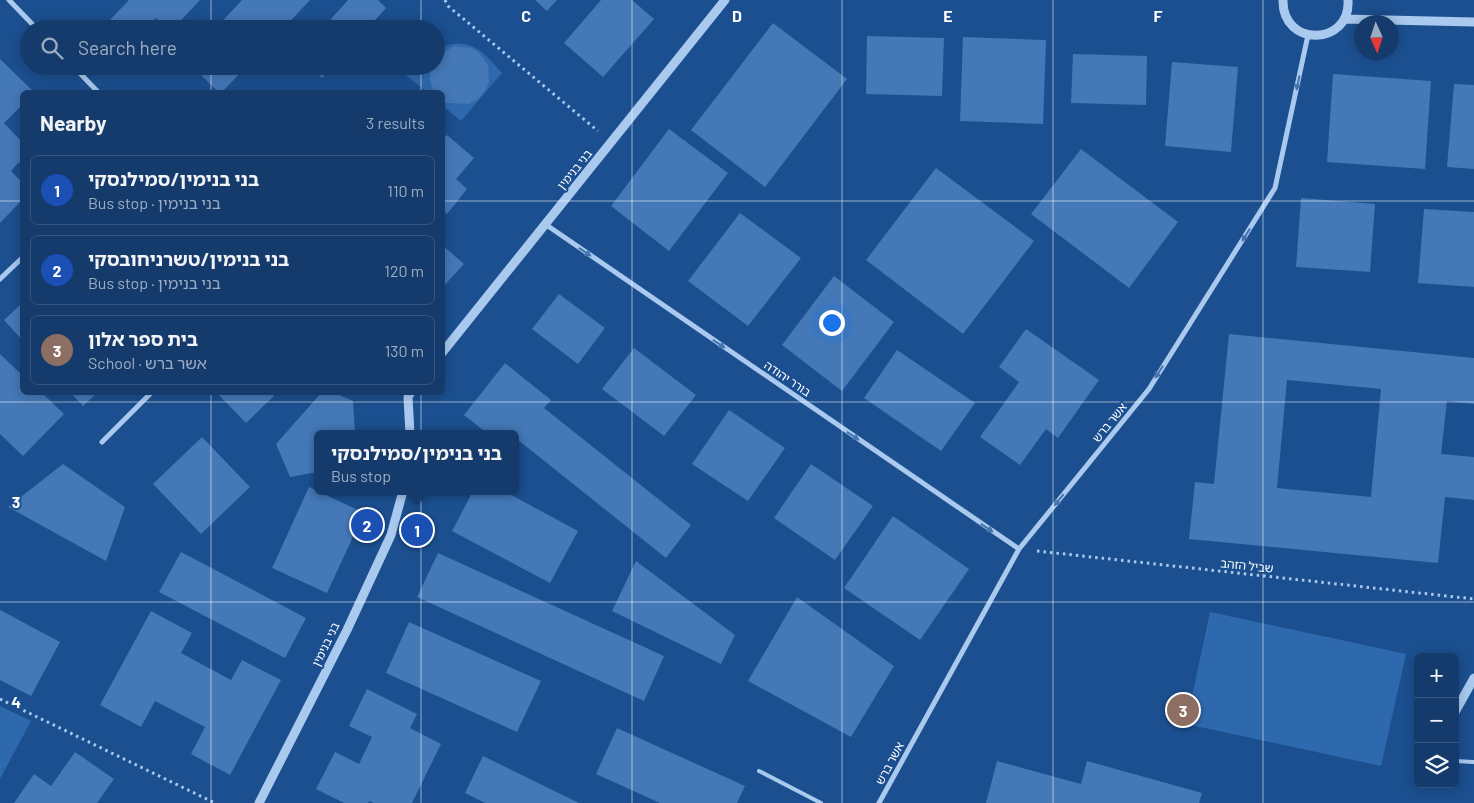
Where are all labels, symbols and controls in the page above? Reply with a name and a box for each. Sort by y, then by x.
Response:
text: C [521,6,531,25]
text: D [732,6,742,25]
text: E [943,6,953,25]
text: F [1154,6,1163,25]
north arrow [1354,15,1399,60]
search box [20,20,445,75]
icon: search [38,34,66,62]
text: Search here [78,36,177,59]
one-way arrow [1294,75,1302,90]
text: Nearby [40,110,106,135]
text: 3 results [366,113,425,132]
street label: בני בנימין [554,146,594,192]
text: בני בנימין/סמילנסקי [88,167,259,190]
text: 1 [54,181,60,200]
text: 110 m [387,181,424,200]
text: Bus stop · בני בנימין [88,193,221,212]
one-way arrow [1242,228,1251,241]
text: בני בנימין/טשרניחובסקי [88,247,289,270]
one-way arrow [579,247,592,257]
text: 2 [53,261,61,280]
text: 120 m [384,261,424,280]
text: Bus stop · בני בנימין [88,273,221,292]
your location [819,310,845,336]
text: בית ספר אלון [88,327,198,350]
one-way arrow [713,339,726,349]
text: 3 [53,341,61,360]
text: 130 m [385,341,424,360]
text: School · אשר ברש [88,353,207,372]
street label: בורר יהודה [762,357,814,399]
one-way arrow [1155,365,1164,379]
street label: אשר ברש [1089,399,1129,444]
popup [314,430,519,495]
one-way arrow [847,431,860,441]
text: בני בנימין/סמילנסקי [331,441,502,464]
text: Bus stop [331,466,391,485]
text: 3 [12,492,20,511]
one-way arrow [1054,493,1065,506]
pin: 2 [351,506,383,544]
pin: 1 [401,511,433,549]
one-way arrow [981,523,994,533]
street label: שביל הזהב [1220,555,1274,575]
street label: בני בנימין [308,620,342,668]
map controls [1414,653,1459,788]
button: + [1414,653,1459,698]
pin: 3 [1167,691,1199,729]
text: 4 [11,692,21,711]
button: − [1414,698,1459,743]
street label: אשר ברש [872,739,906,787]
button: layers [1414,743,1459,788]

